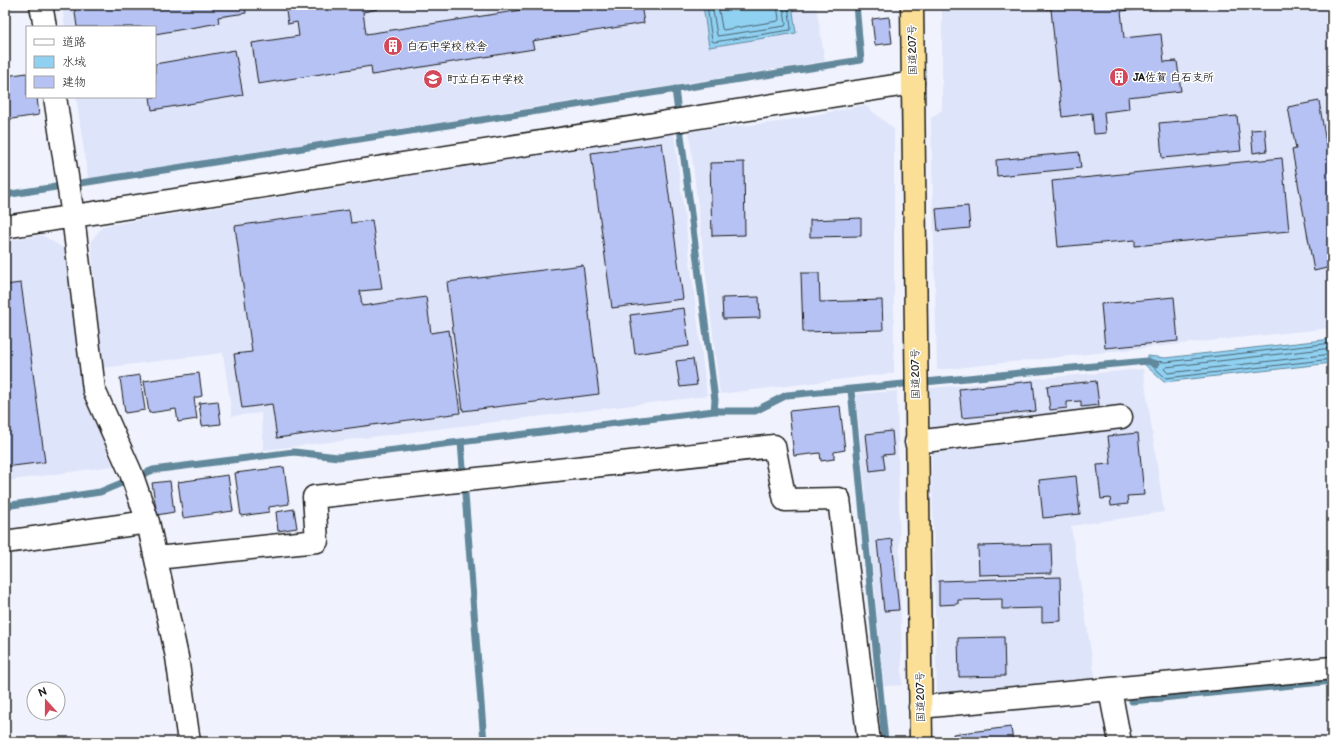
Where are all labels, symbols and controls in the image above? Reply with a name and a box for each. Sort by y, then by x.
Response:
street label: 国道207号 [906,24,919,76]
legend [26,26,156,98]
text: 道路 [62,35,86,50]
building icon: 白石中学校 校舎 [382,35,404,57]
place label: 白石中学校 校舎 [407,40,487,53]
text: 水域 [62,55,86,70]
building icon: JA佐賀 白石支所 [1108,66,1130,88]
school or university icon: 町立白石中学校 [422,68,444,90]
place label: JA佐賀 白石支所 [1133,71,1214,84]
place label: 町立白石中学校 [447,73,524,86]
text: 建物 [62,75,86,90]
street label: 国道207号 [909,348,922,400]
street label: 国道207号 [914,671,927,723]
north arrow [26,681,66,721]
text: N [36,685,49,700]

